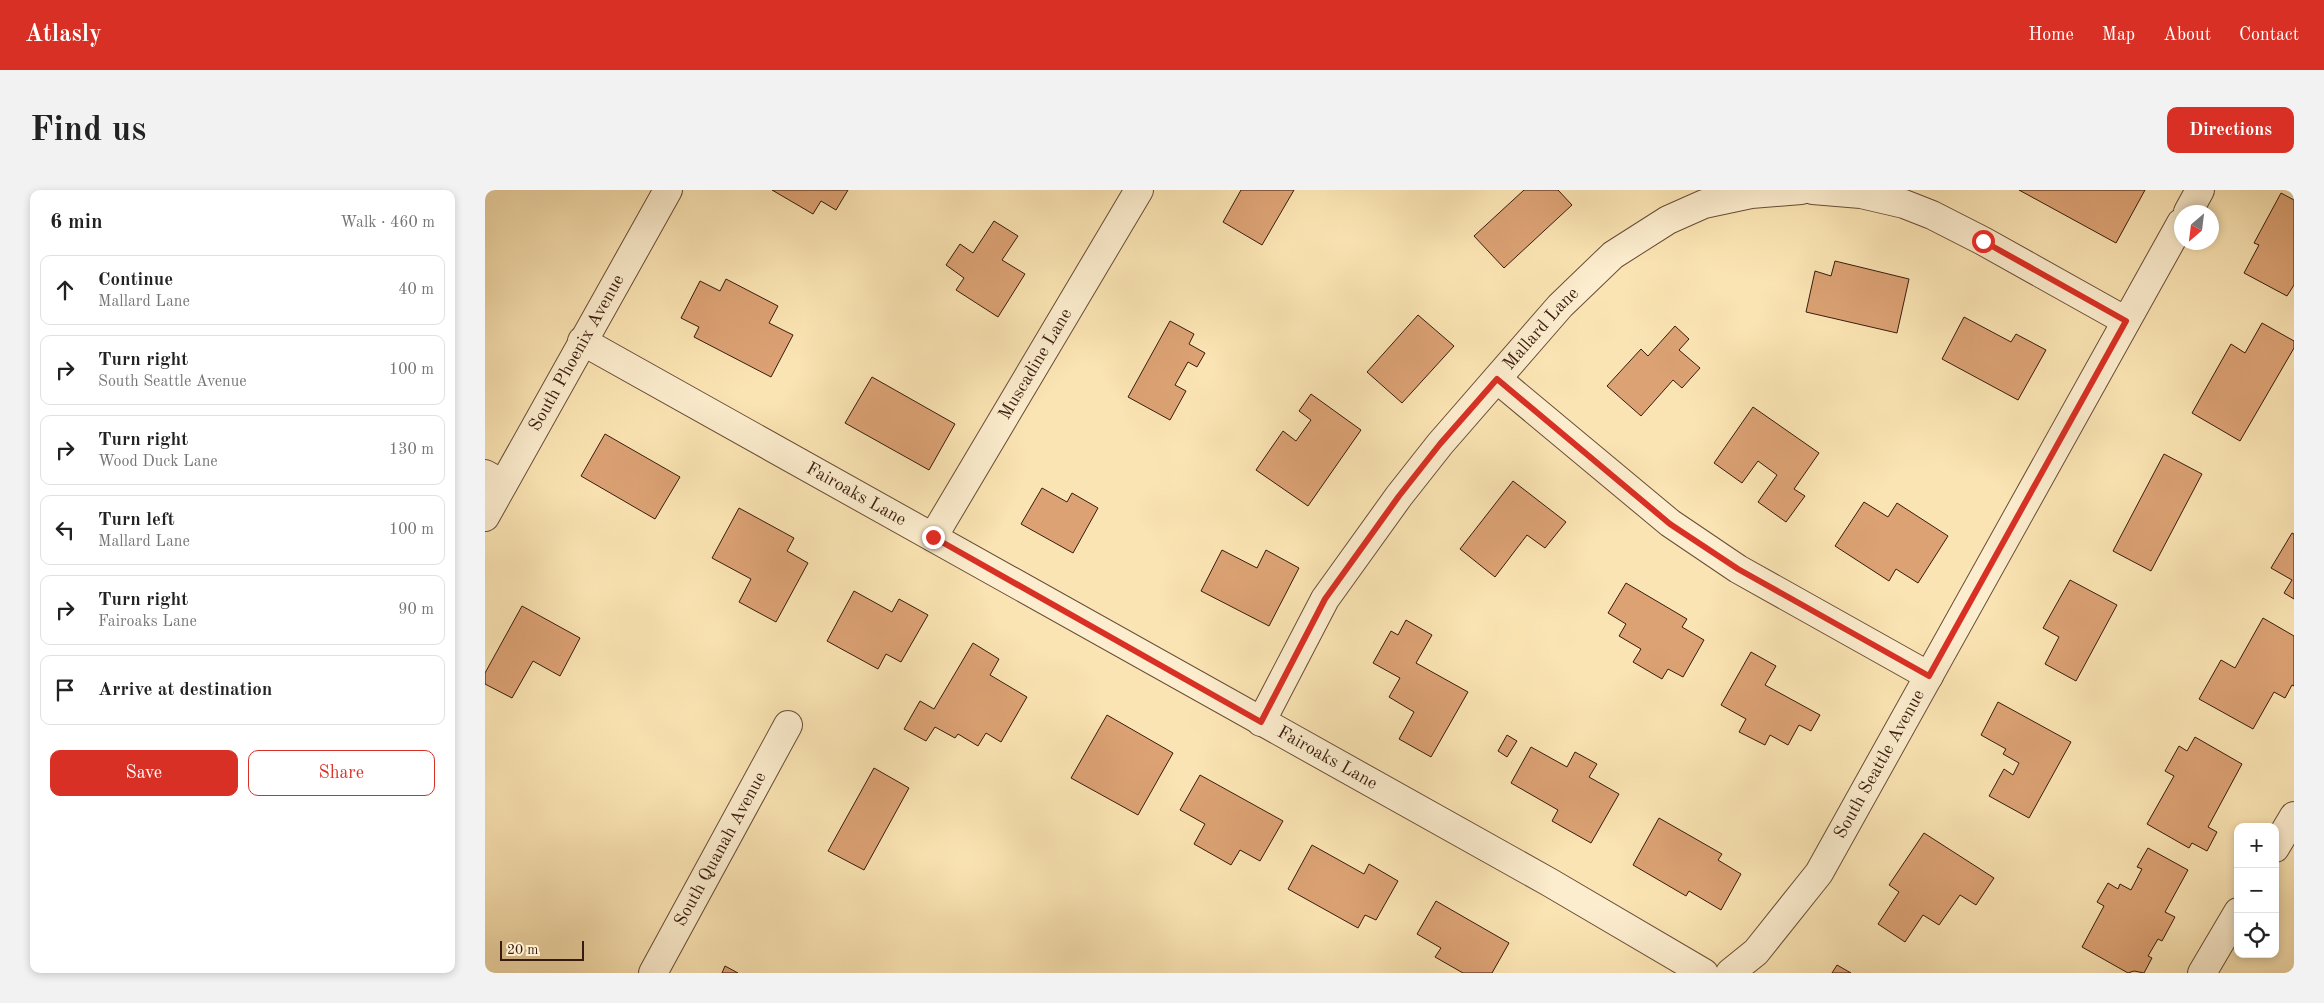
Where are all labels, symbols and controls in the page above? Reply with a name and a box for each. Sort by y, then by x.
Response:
text: Atlasly [25,23,102,47]
text: Home [2028,26,2074,44]
text: Map [2102,26,2135,44]
text: About [2163,26,2211,44]
text: Contact [2239,26,2299,44]
button: Directions [2167,107,2294,153]
text: Find us [30,113,146,148]
north arrow [2174,205,2219,250]
text: 6 min [50,212,103,233]
text: Walk · 460 m [340,215,435,231]
route start [1972,230,1995,253]
text: Continue [98,271,173,290]
street label: South Phoenix Avenue [526,272,628,434]
icon: ahead [51,276,79,304]
text: 40 m [398,282,434,298]
street label: Mallard Lane [1500,284,1582,373]
text: Mallard Lane [98,294,190,310]
street label: Muscadine Lane [996,306,1075,423]
text: Turn right [98,351,188,370]
icon: right [51,356,79,384]
text: 100 m [389,362,434,378]
text: South Seattle Avenue [98,374,247,390]
text: Turn right [98,431,188,450]
icon: right [51,436,79,464]
text: 130 m [389,442,434,458]
text: Wood Duck Lane [98,454,218,470]
street label: Fairoaks Lane [803,459,909,529]
text: Turn left [98,511,175,530]
icon: left [51,516,79,544]
text: 100 m [389,522,434,538]
route end [922,526,945,549]
text: Mallard Lane [98,534,190,550]
text: Turn right [98,591,188,610]
icon: right [51,596,79,624]
text: 90 m [398,602,434,618]
text: Fairoaks Lane [98,614,197,630]
icon: arrive [51,676,79,704]
text: Arrive at destination [98,681,272,700]
street label: South Seattle Avenue [1831,687,1928,842]
street label: Fairoaks Lane [1274,723,1380,793]
button: Save [50,750,238,796]
button: Share [248,750,435,796]
street label: South Quanah Avenue [671,769,770,929]
map controls [2234,823,2279,958]
button: + [2234,823,2279,868]
button: − [2234,868,2279,913]
button: locate [2234,913,2279,958]
scale bar [500,938,584,961]
text: 20 m [507,943,538,957]

